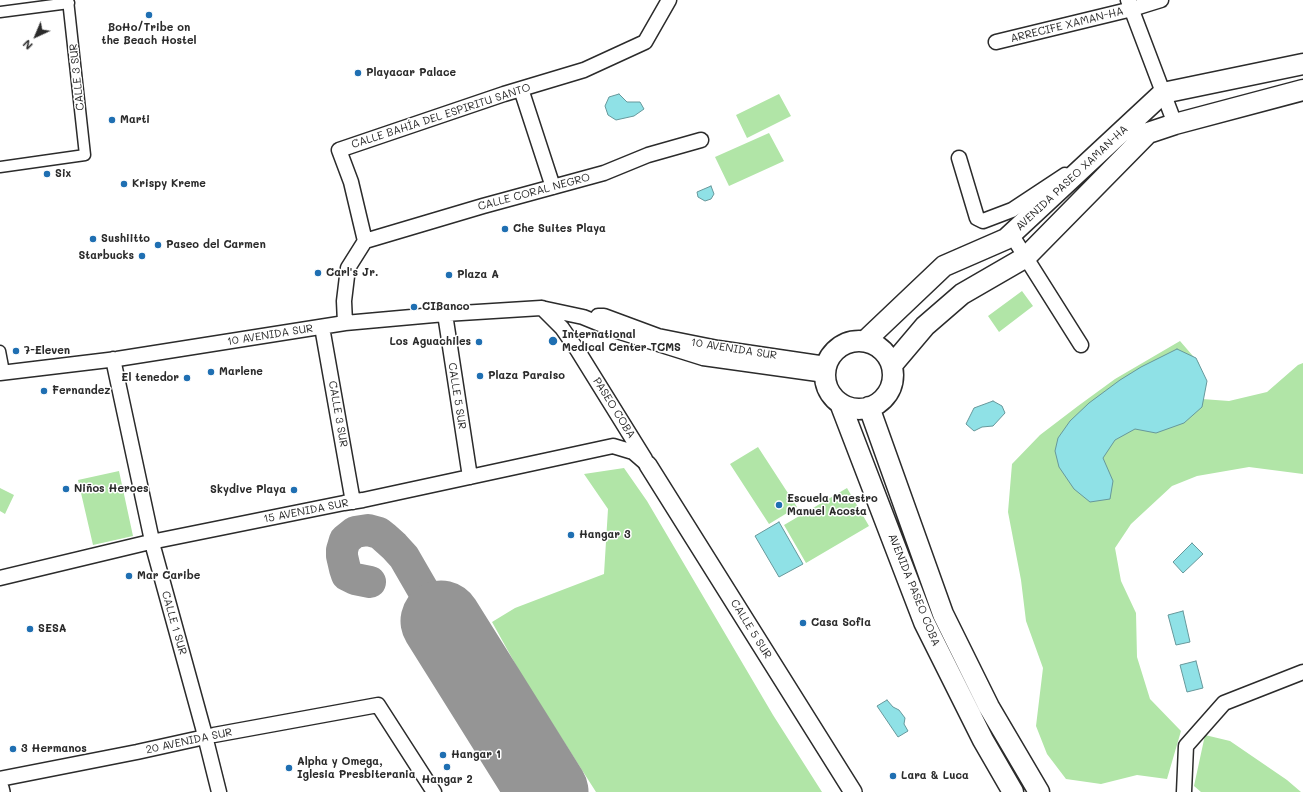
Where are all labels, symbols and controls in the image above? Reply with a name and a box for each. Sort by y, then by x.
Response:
street label: ARRECIFE XAMAN-HA [1009,5,1125,45]
marker: BoHo/Tribe on the Beach Hostel [144,10,154,20]
north arrow [16,16,56,56]
place label: BoHo/Tribe on the Beach Hostel [102,21,196,47]
text: N [19,37,36,53]
street label: CALLE 3 SUR [67,43,87,111]
place label: Playacar Palace [366,66,456,80]
marker: Playacar Palace [353,68,363,78]
street label: CALLE BAHÍA DEL ESPIRITU SANTO [350,81,532,151]
place label: Marti [120,113,150,127]
marker: Marti [107,115,117,125]
street label: AVENIDA PASEO XAMAN-HA [1013,122,1131,234]
place label: Six [55,167,71,181]
marker: Six [42,169,52,179]
street label: CALLE CORAL NEGRO [476,171,592,213]
place label: Krispy Kreme [132,177,206,191]
marker: Krispy Kreme [119,179,129,189]
place label: Che Suites Playa [513,222,606,236]
marker: Che Suites Playa [500,224,510,234]
place label: Sushiitto [101,232,150,246]
marker: Sushiitto [88,234,98,244]
place label: Paseo del Carmen [166,238,266,252]
marker: Paseo del Carmen [153,240,163,250]
place label: Starbucks [78,249,134,263]
marker: Starbucks [137,251,147,261]
place label: Carl's Jr. [326,266,378,280]
marker: Carl's Jr. [313,268,323,278]
place label: Plaza A [457,268,499,282]
marker: Plaza A [444,270,454,280]
place label: CIBanco [422,300,470,314]
marker: CIBanco [409,302,419,312]
street label: 10 AVENIDA SUR [226,322,314,348]
place label: International Medical Center TCMS [562,328,681,354]
place label: Los Aguachiles [389,335,471,349]
marker: International Medical Center TCMS [547,335,559,347]
street label: 10 AVENIDA SUR [690,336,778,362]
marker: Los Aguachiles [474,337,484,347]
place label: 7-Eleven [24,344,70,358]
marker: 7-Eleven [11,346,21,356]
street label: CALLE 5 SUR [445,362,469,430]
place label: Marlene [219,365,263,379]
marker: Marlene [206,367,216,377]
place label: Plaza Paraiso [488,369,565,383]
place label: El tenedor [121,371,179,385]
marker: Plaza Paraiso [475,371,485,381]
marker: El tenedor [182,373,192,383]
street label: PASEO COBA [590,375,638,441]
street label: CALLE 3 SUR [326,380,350,448]
place label: Fernandez [52,384,110,398]
marker: Fernandez [39,386,49,396]
place label: Niños Heroes [74,482,148,496]
place label: Skydive Playa [210,483,286,497]
marker: Niños Heroes [61,484,71,494]
marker: Skydive Playa [289,485,299,495]
place label: Escuela Maestro Manuel Acosta [787,492,878,518]
street label: 15 AVENIDA SUR [262,496,350,526]
marker: Escuela Maestro Manuel Acosta [774,500,784,510]
place label: Hangar 3 [579,528,631,542]
marker: Hangar 3 [566,530,576,540]
street label: AVENIDA PASEO COBA [885,532,943,648]
place label: Mar Caribe [137,569,200,583]
marker: Mar Caribe [124,571,134,581]
street label: CALLE 1 SUR [159,590,189,656]
street label: CALLE 5 SUR [728,597,774,661]
place label: Casa Sofia [811,616,871,630]
marker: Casa Sofia [798,618,808,628]
place label: SESA [38,622,66,636]
marker: SESA [25,624,35,634]
street label: 20 AVENIDA SUR [145,725,233,757]
place label: 3 Hermanos [21,742,87,756]
marker: 3 Hermanos [8,744,18,754]
place label: Hangar 1 [451,748,501,762]
marker: Hangar 1 [438,750,448,760]
place label: Alpha y Omega, Iglesia Presbiterania [297,755,415,781]
marker: Hangar 2 [442,762,452,772]
marker: Alpha y Omega, Iglesia Presbiterania [284,763,294,773]
place label: Lara & Luca [901,769,969,783]
marker: Lara & Luca [888,771,898,781]
place label: Hangar 2 [421,773,473,787]

